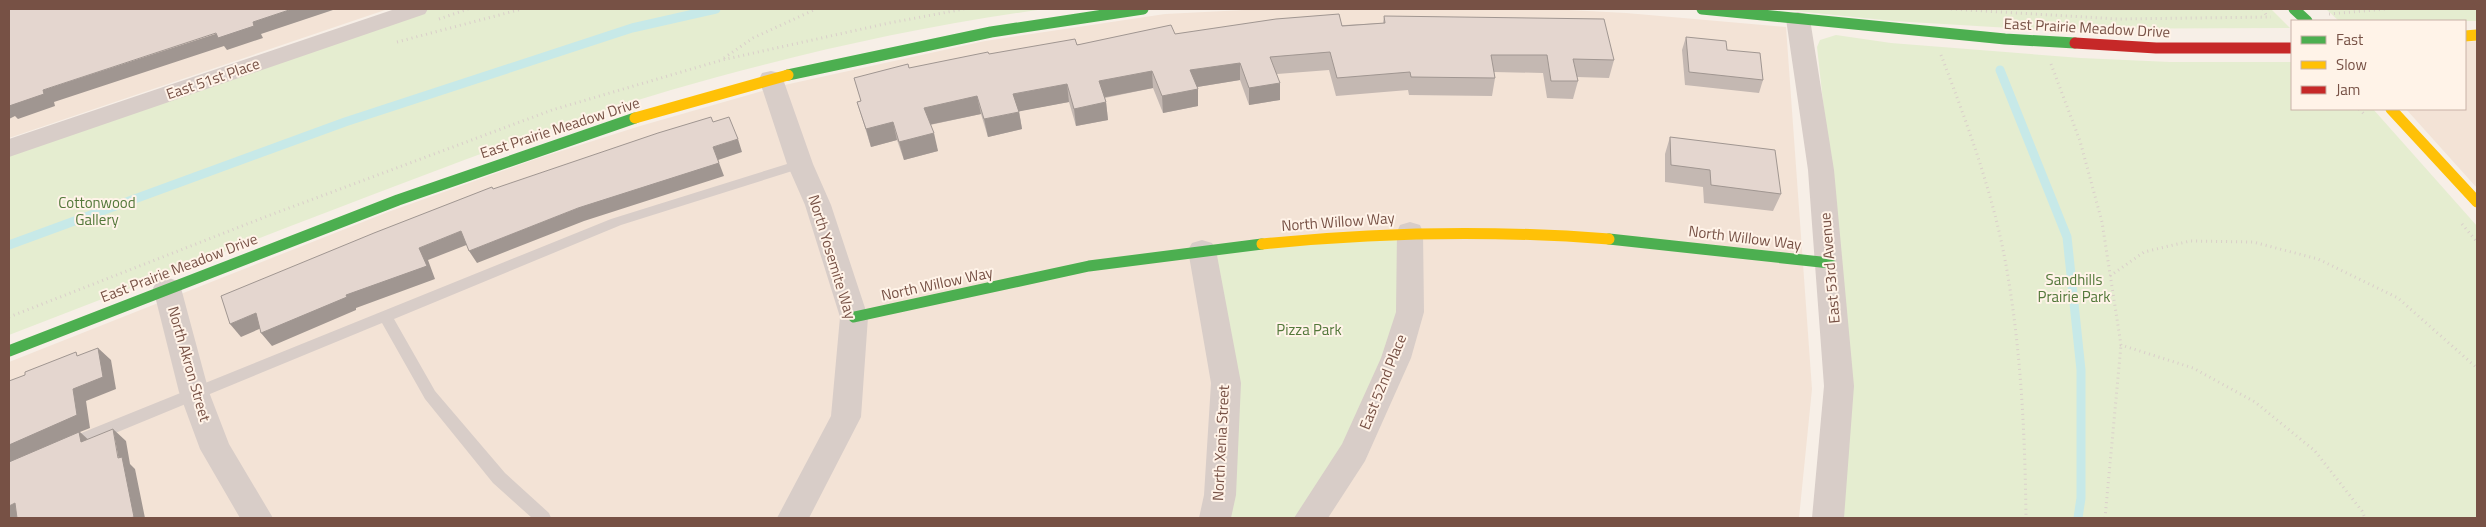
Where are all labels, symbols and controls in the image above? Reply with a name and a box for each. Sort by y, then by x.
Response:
street label: East Prairie Meadow Drive [2003,12,2171,43]
legend [2291,20,2466,110]
text: Fast [2336,28,2364,51]
street label: East 51st Place [163,52,263,105]
text: Slow [2336,53,2367,76]
text: Jam [2336,78,2360,101]
street label: East Prairie Meadow Drive [477,91,643,164]
park label: Cottonwood Gallery [58,191,136,231]
street label: North Yosemite Way [803,192,862,322]
street label: North Willow Way [1280,206,1395,237]
street label: East 53rd Avenue [1813,212,1846,324]
street label: North Willow Way [1687,219,1803,256]
street label: East Prairie Meadow Drive [97,227,261,308]
street label: North Willow Way [879,260,995,307]
park label: Sandhills Prairie Park [2038,268,2110,308]
street label: North Akron Street [162,304,217,425]
park label: Pizza Park [1276,318,1342,341]
street label: East 52nd Place [1353,331,1412,433]
street label: North Xenia Street [1206,384,1235,502]

